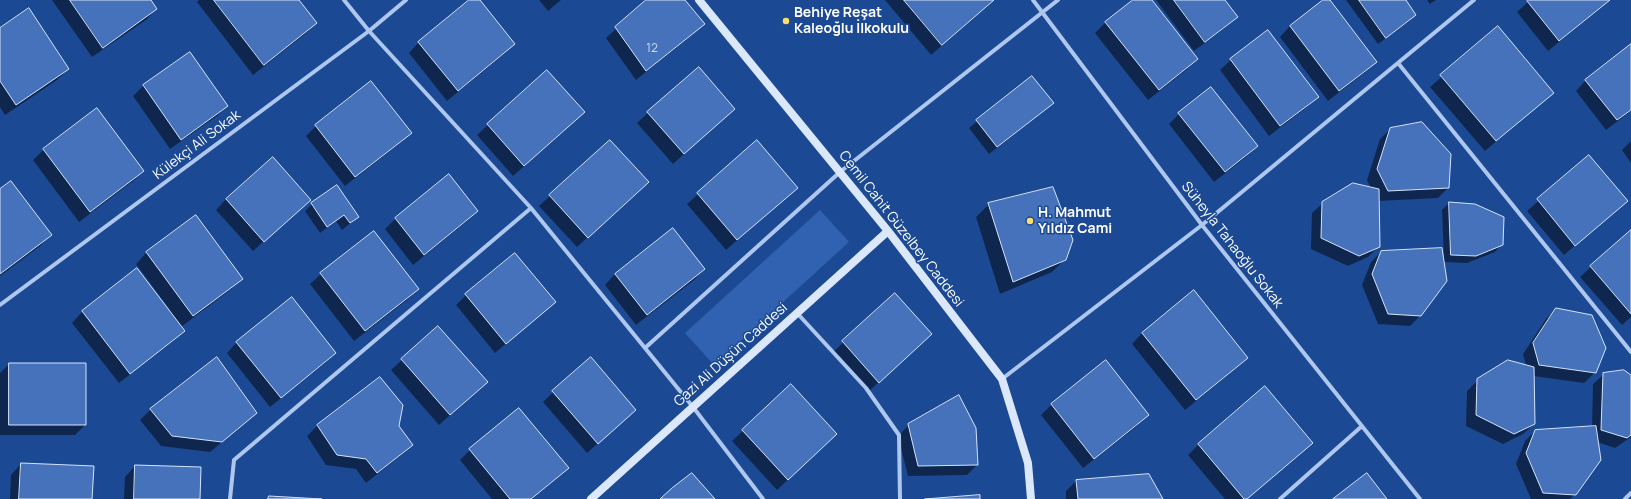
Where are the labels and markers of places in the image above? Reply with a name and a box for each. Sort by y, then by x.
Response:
place label: Behiye Reşat Kaleoğlu İlkokulu [794,5,909,38]
marker: Behiye Reşat Kaleoğlu İlkokulu [781,16,791,26]
place label: H. Mahmut Yıldız Cami [1038,205,1112,238]
marker: H. Mahmut Yıldız Cami [1025,216,1035,226]

